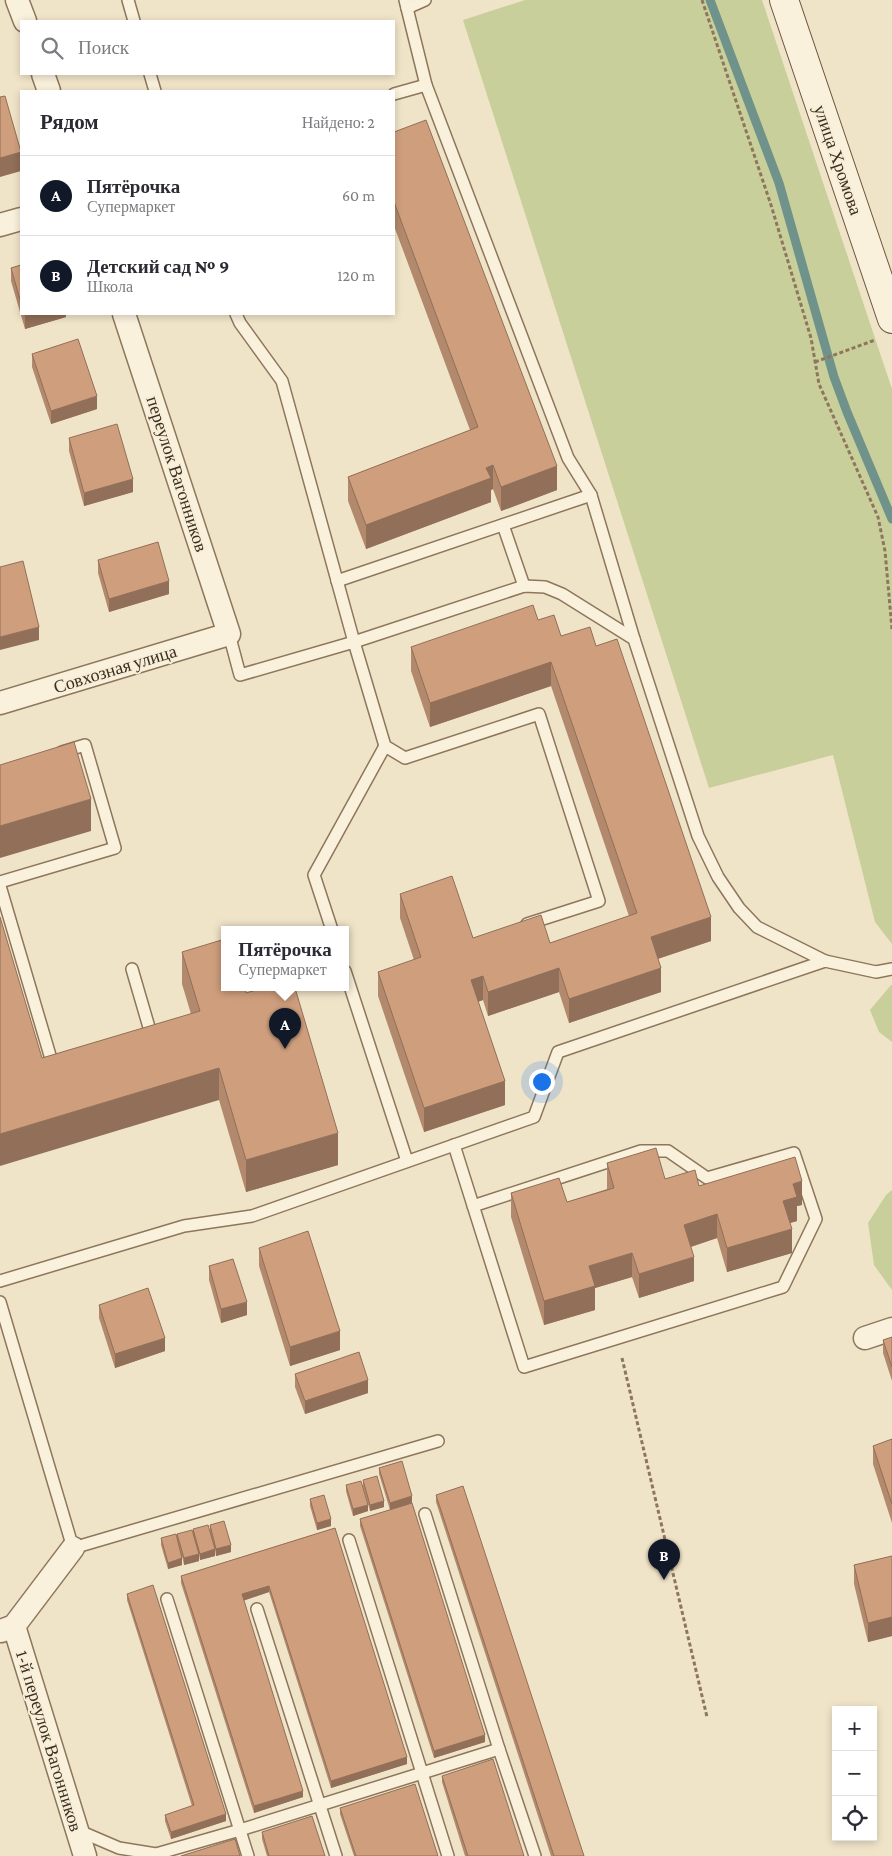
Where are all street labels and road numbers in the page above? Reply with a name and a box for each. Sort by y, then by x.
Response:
street label: улица Хромова [810,102,866,218]
street label: переулок Вагонников [142,394,212,554]
street label: Совхозная улица [51,641,179,697]
street label: 1-й переулок Вагонников [12,1648,86,1834]

